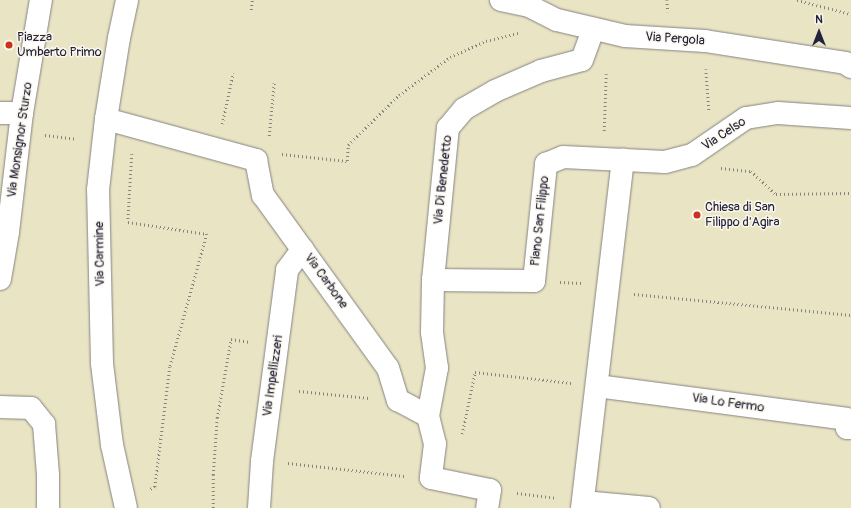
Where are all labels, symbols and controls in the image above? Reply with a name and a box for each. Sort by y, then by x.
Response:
north arrow [799,12,839,52]
text: N [815,13,823,26]
street label: Via Pergola [645,29,705,49]
place label: Piazza Umberto Primo [17,30,102,61]
marker: Piazza Umberto Primo [4,40,14,50]
street label: Via Monsignor Sturzo [4,81,36,199]
street label: Via Celso [699,114,749,154]
street label: Via Di Benedetto [431,134,455,226]
street label: Piano San Filippo [527,175,553,267]
place label: Chiesa di San Filippo d'Agira [705,200,780,231]
marker: Chiesa di San Filippo d'Agira [692,210,702,220]
street label: Via Carmine [92,221,108,287]
street label: Via Carbone [301,250,351,312]
street label: Via Impellizzeri [260,334,286,418]
street label: Via Lo Fermo [691,390,765,416]

